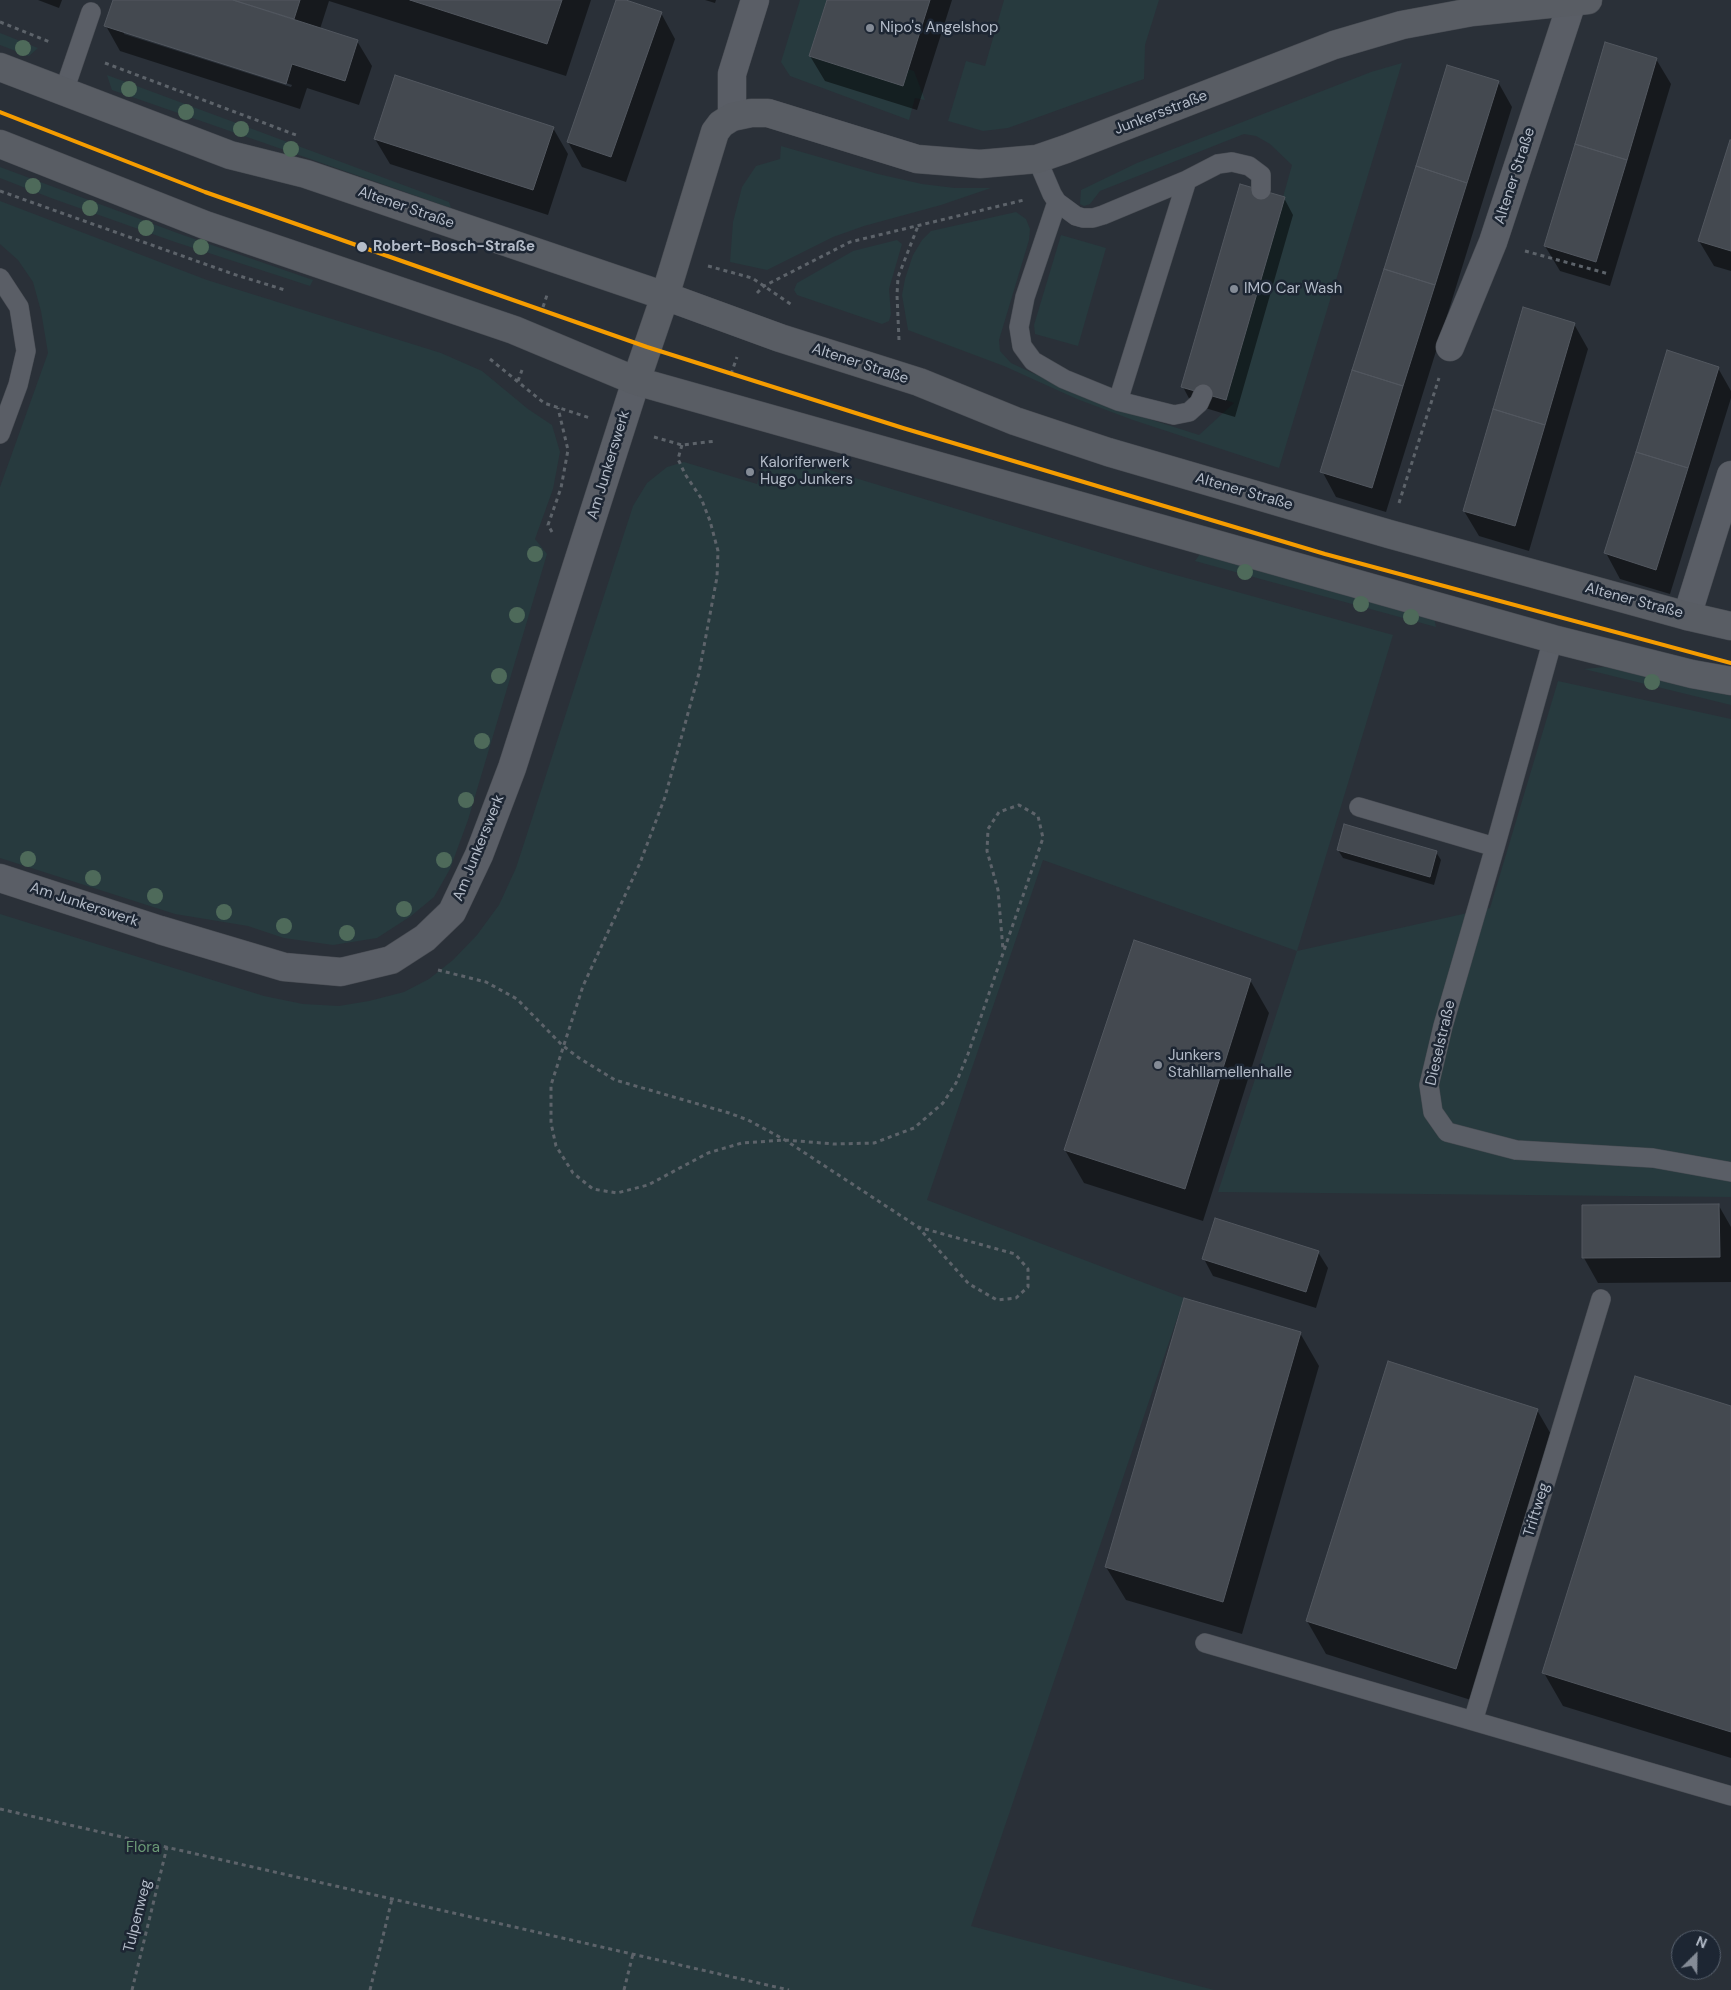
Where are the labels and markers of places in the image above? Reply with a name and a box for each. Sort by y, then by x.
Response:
place label: Nipo's Angelshop [880,19,998,37]
marker: Nipo's Angelshop [864,22,876,34]
place label: Robert-Bosch-Straße [373,238,535,256]
marker: Robert-Bosch-Straße [355,240,369,254]
place label: IMO Car Wash [1244,280,1342,298]
marker: IMO Car Wash [1228,283,1240,295]
place label: Kaloriferwerk Hugo Junkers [760,454,853,489]
marker: Kaloriferwerk Hugo Junkers [744,466,756,478]
place label: Junkers Stahllamellenhalle [1168,1047,1292,1082]
marker: Junkers Stahllamellenhalle [1152,1059,1164,1071]

